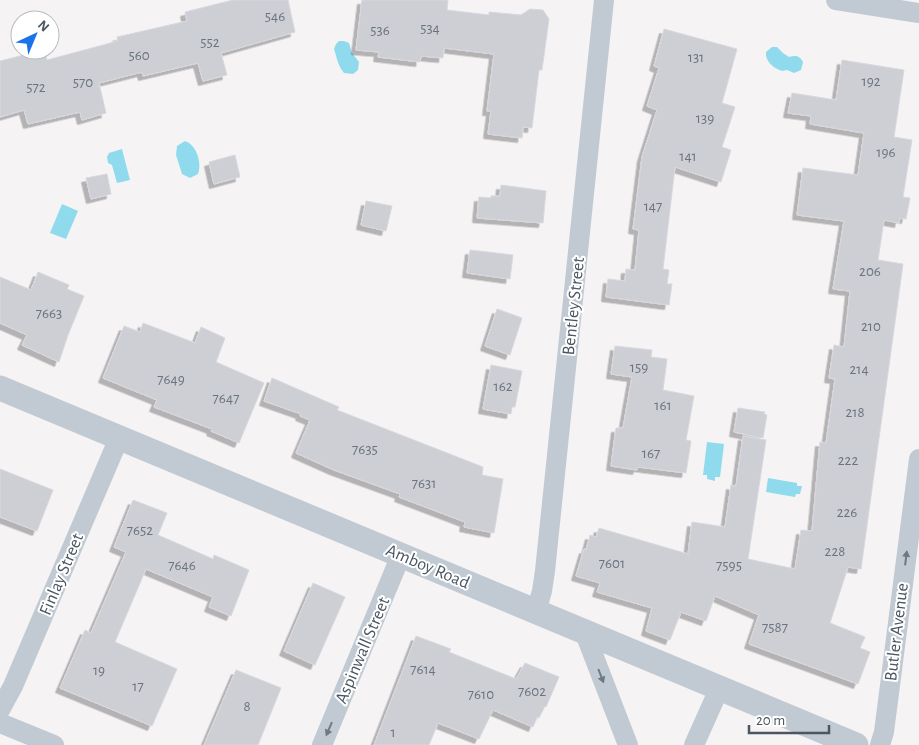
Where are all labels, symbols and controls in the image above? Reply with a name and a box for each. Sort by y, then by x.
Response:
house number: 546 [265,9,285,24]
north arrow [10,10,60,60]
text: N [35,18,52,35]
house number: 534 [420,21,440,36]
house number: 536 [370,23,390,38]
house number: 552 [200,35,220,50]
house number: 560 [128,48,150,63]
house number: 131 [688,50,704,65]
house number: 192 [861,74,881,89]
house number: 570 [73,75,93,90]
house number: 572 [26,80,46,95]
house number: 139 [696,111,714,126]
house number: 196 [876,145,896,160]
house number: 141 [679,149,697,164]
house number: 147 [644,199,662,214]
street label: Bentley Street [560,256,588,356]
house number: 206 [859,264,881,279]
house number: 7663 [36,306,62,321]
house number: 210 [861,319,881,334]
house number: 159 [630,360,648,375]
house number: 214 [849,362,869,377]
house number: 7649 [157,372,185,387]
house number: 162 [493,379,513,394]
house number: 7647 [213,391,239,406]
house number: 161 [654,398,672,413]
house number: 218 [845,405,865,420]
house number: 7635 [352,442,378,457]
house number: 167 [642,446,660,461]
house number: 222 [838,453,858,468]
house number: 7631 [412,476,436,491]
house number: 226 [837,505,857,520]
house number: 7652 [127,523,153,538]
street label: Finlay Street [37,531,87,618]
street label: Amboy Road [383,541,472,593]
house number: 228 [825,544,845,559]
one-way arrow [902,550,910,566]
house number: 7601 [599,556,625,571]
house number: 7646 [168,558,196,573]
house number: 7595 [716,558,742,573]
street label: Butler Avenue [882,582,912,682]
street label: Aspinwall Street [332,594,394,706]
house number: 7587 [762,620,788,635]
house number: 7614 [410,662,436,677]
house number: 19 [93,663,105,678]
one-way arrow [598,669,606,684]
house number: 17 [132,679,144,694]
house number: 7602 [518,684,546,699]
house number: 7610 [468,687,494,702]
house number: 8 [243,699,251,714]
scale bar [749,702,829,734]
text: 20 m [756,713,785,728]
one-way arrow [324,722,332,736]
house number: 1 [390,725,396,740]

